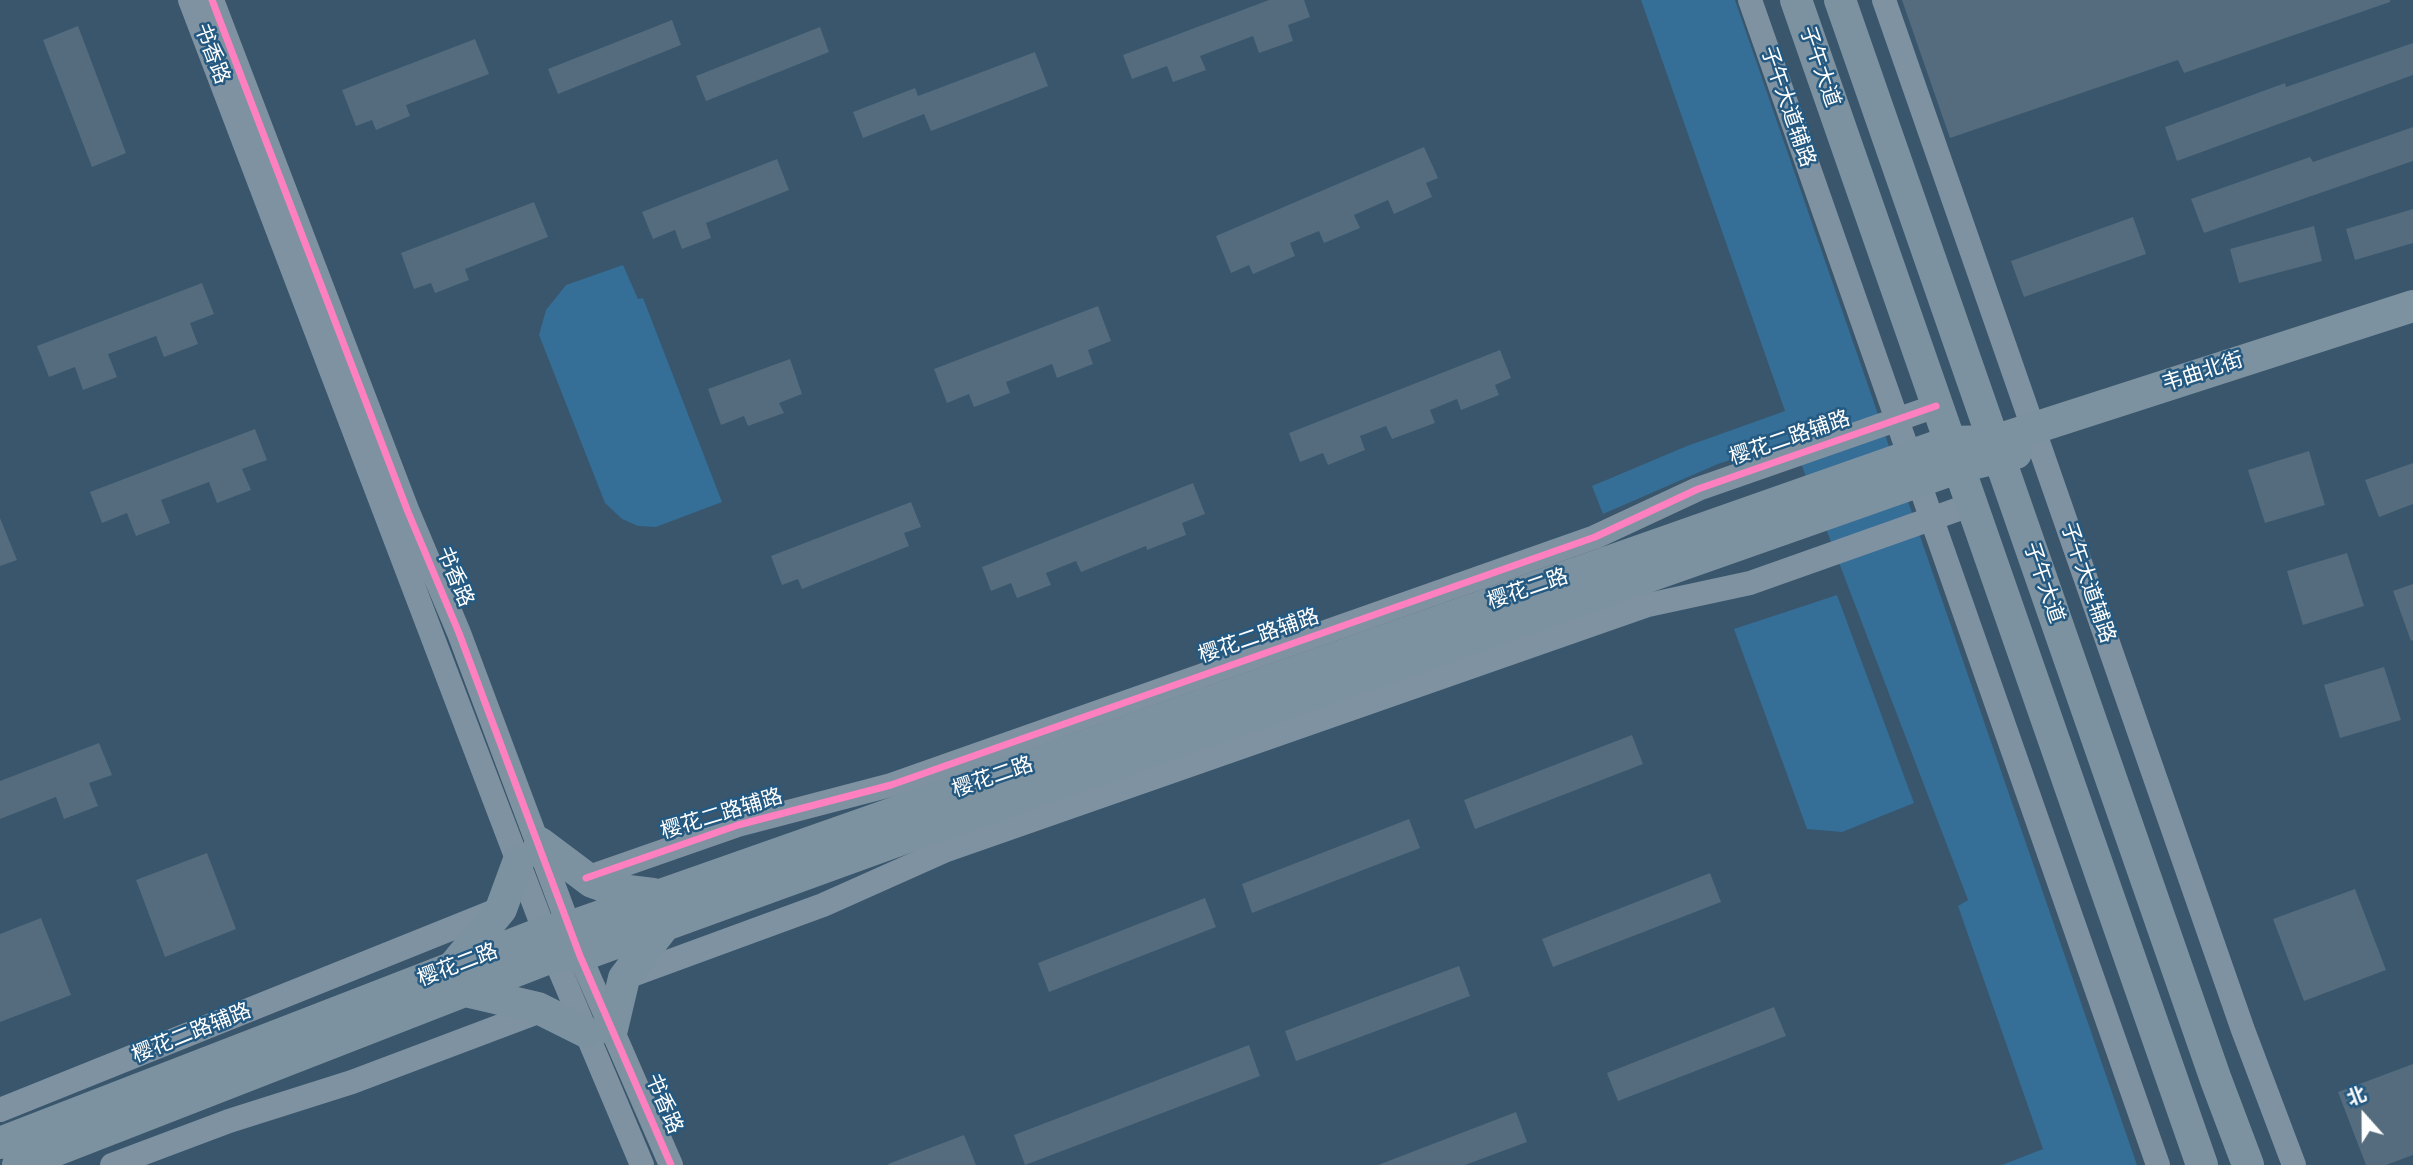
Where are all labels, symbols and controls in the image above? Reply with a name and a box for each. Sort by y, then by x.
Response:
street label: 书香路 [188,20,234,88]
street label: 子午大道 [1793,23,1845,111]
street label: 子午大道辅路 [1755,43,1819,171]
street label: 韦曲北街 [2159,348,2247,398]
street label: 樱花二路辅路 [1726,407,1854,471]
street label: 子午大道辅路 [2055,519,2119,647]
street label: 子午大道 [2017,539,2069,627]
street label: 书香路 [430,543,478,611]
street label: 樱花二路 [1484,564,1572,616]
street label: 樱花二路辅路 [1195,605,1323,669]
street label: 樱花二路 [949,752,1037,804]
street label: 樱花二路辅路 [658,785,786,845]
street label: 樱花二路 [414,939,502,993]
street label: 樱花二路辅路 [129,999,255,1069]
street label: 书香路 [639,1070,687,1138]
text: 北 [2343,1080,2370,1112]
north arrow [2329,1081,2399,1151]

